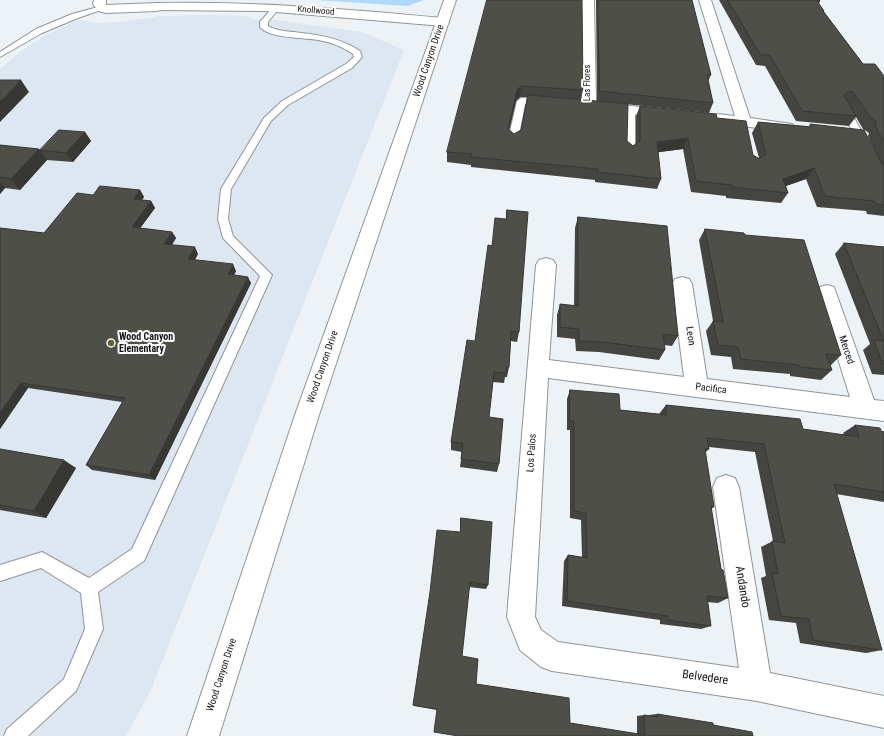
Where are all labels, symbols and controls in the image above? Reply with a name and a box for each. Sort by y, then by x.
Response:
street label: Knollwood [297,4,335,18]
street label: Wood Canyon Drive [411,23,447,99]
street label: Las Flores [583,65,593,101]
street label: Leon [683,326,697,346]
street label: Wood Canyon Drive [305,329,341,405]
place label: Wood Canyon Elementary [119,331,173,354]
street label: Merced [836,334,856,366]
marker: Wood Canyon Elementary [106,338,116,348]
street label: Pacifica [695,381,727,397]
street label: Los Palos [525,433,539,473]
street label: Andando [732,565,752,609]
street label: Wood Canyon Drive [205,637,239,713]
street label: Belvedere [681,668,729,688]

